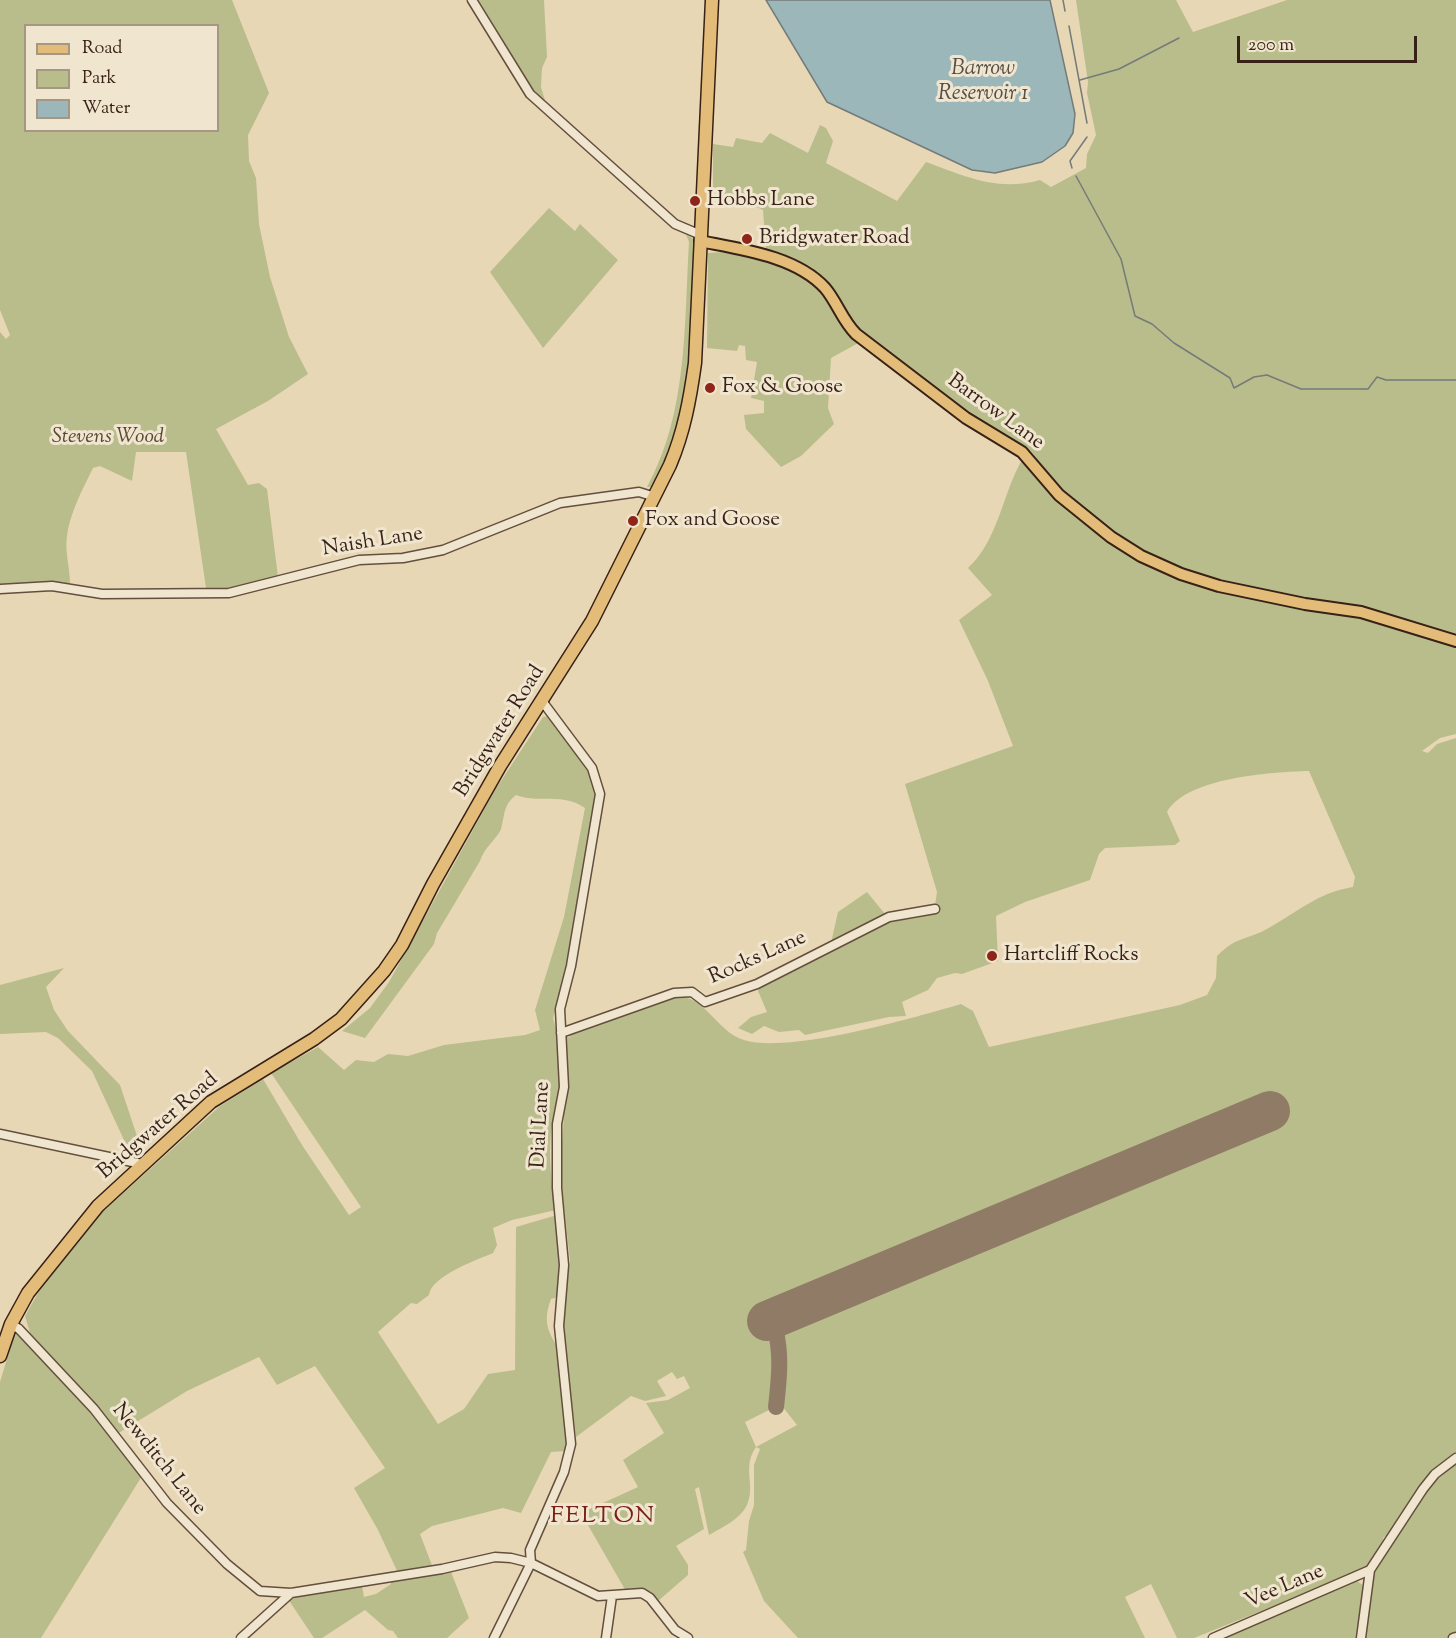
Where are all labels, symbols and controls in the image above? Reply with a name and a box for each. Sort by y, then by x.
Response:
legend [24,24,219,132]
scale bar [1240,24,1420,62]
text: 200 m [1248,33,1294,59]
text: Road [82,36,122,62]
water label: Barrow Reservoir 1 [938,57,1028,108]
text: Park [82,66,116,92]
text: Water [82,96,130,122]
place label: Hobbs Lane [707,188,815,214]
marker: Hobbs Lane [688,194,702,208]
place label: Bridgwater Road [759,226,910,252]
marker: Bridgwater Road [740,232,754,246]
street label: Barrow Lane [942,369,1048,457]
place label: Fox & Goose [722,375,843,401]
marker: Fox & Goose [703,381,717,395]
park label: Stevens Wood [52,425,164,451]
place label: Fox and Goose [645,508,780,534]
marker: Fox and Goose [626,514,640,528]
street label: Naish Lane [321,523,425,563]
street label: Bridgwater Road [450,661,552,803]
street label: Rocks Lane [705,926,811,992]
place label: Hartcliff Rocks [1004,943,1139,969]
marker: Hartcliff Rocks [985,949,999,963]
street label: Bridgwater Road [94,1068,224,1186]
street label: Dial Lane [527,1081,557,1169]
street label: Newditch Lane [105,1399,211,1521]
district label: FELTON [550,1504,656,1532]
street label: Vee Lane [1242,1560,1328,1616]

